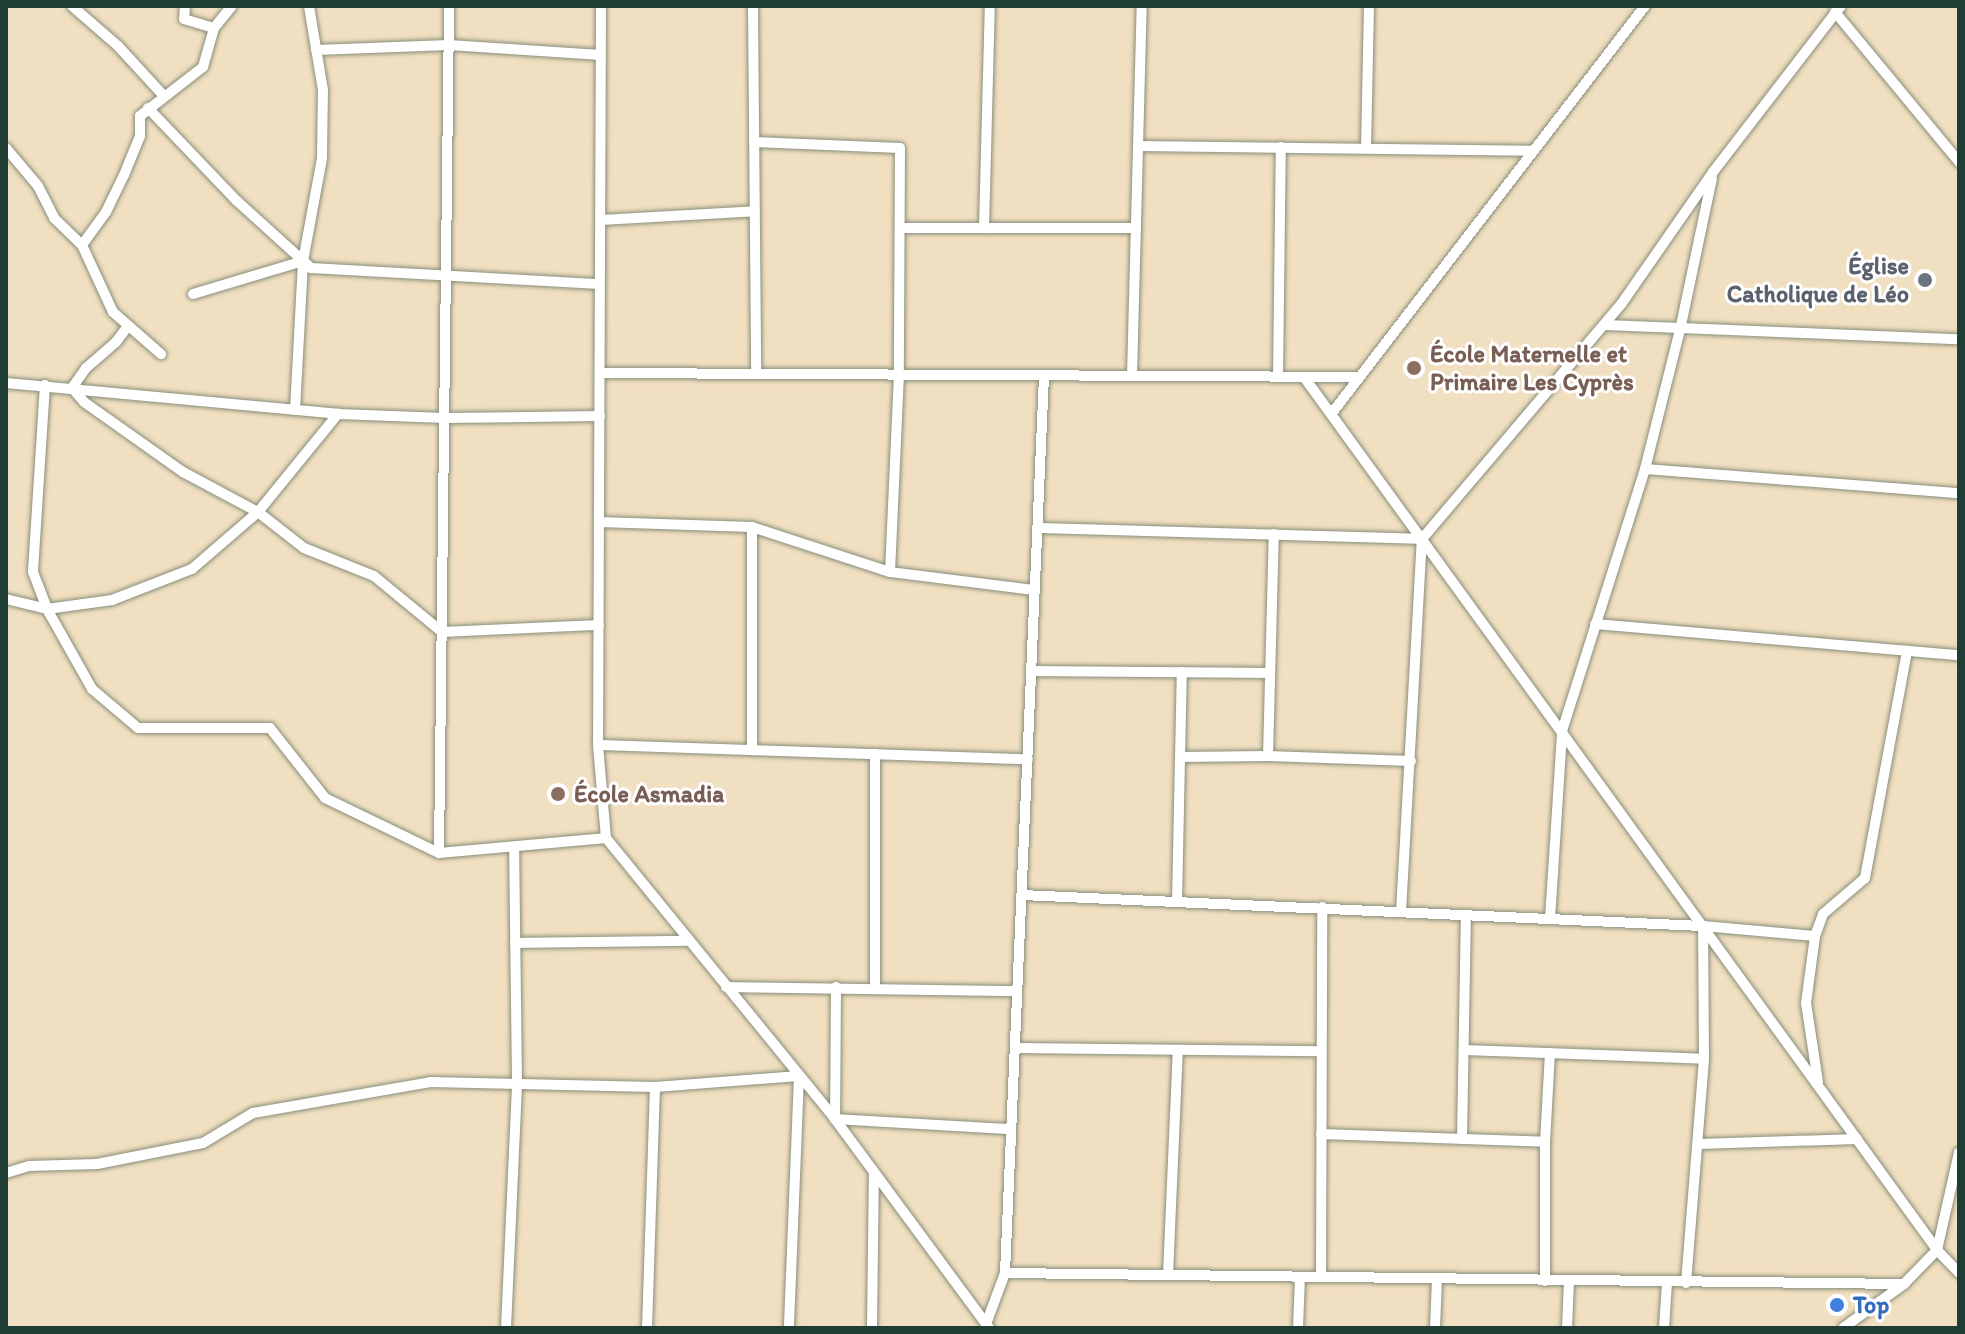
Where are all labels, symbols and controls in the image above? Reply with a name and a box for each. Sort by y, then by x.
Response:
place label: Église Catholique de Léo [1727,252,1909,308]
marker: Église Catholique de Léo [1916,271,1934,289]
place label: École Maternelle et Primaire Les Cyprès [1430,340,1633,396]
marker: École Maternelle et Primaire Les Cyprès [1405,359,1423,377]
place label: École Asmadia [574,780,724,808]
marker: École Asmadia [549,785,567,803]
place label: Top [1853,1291,1889,1319]
marker: Top [1828,1296,1846,1314]

